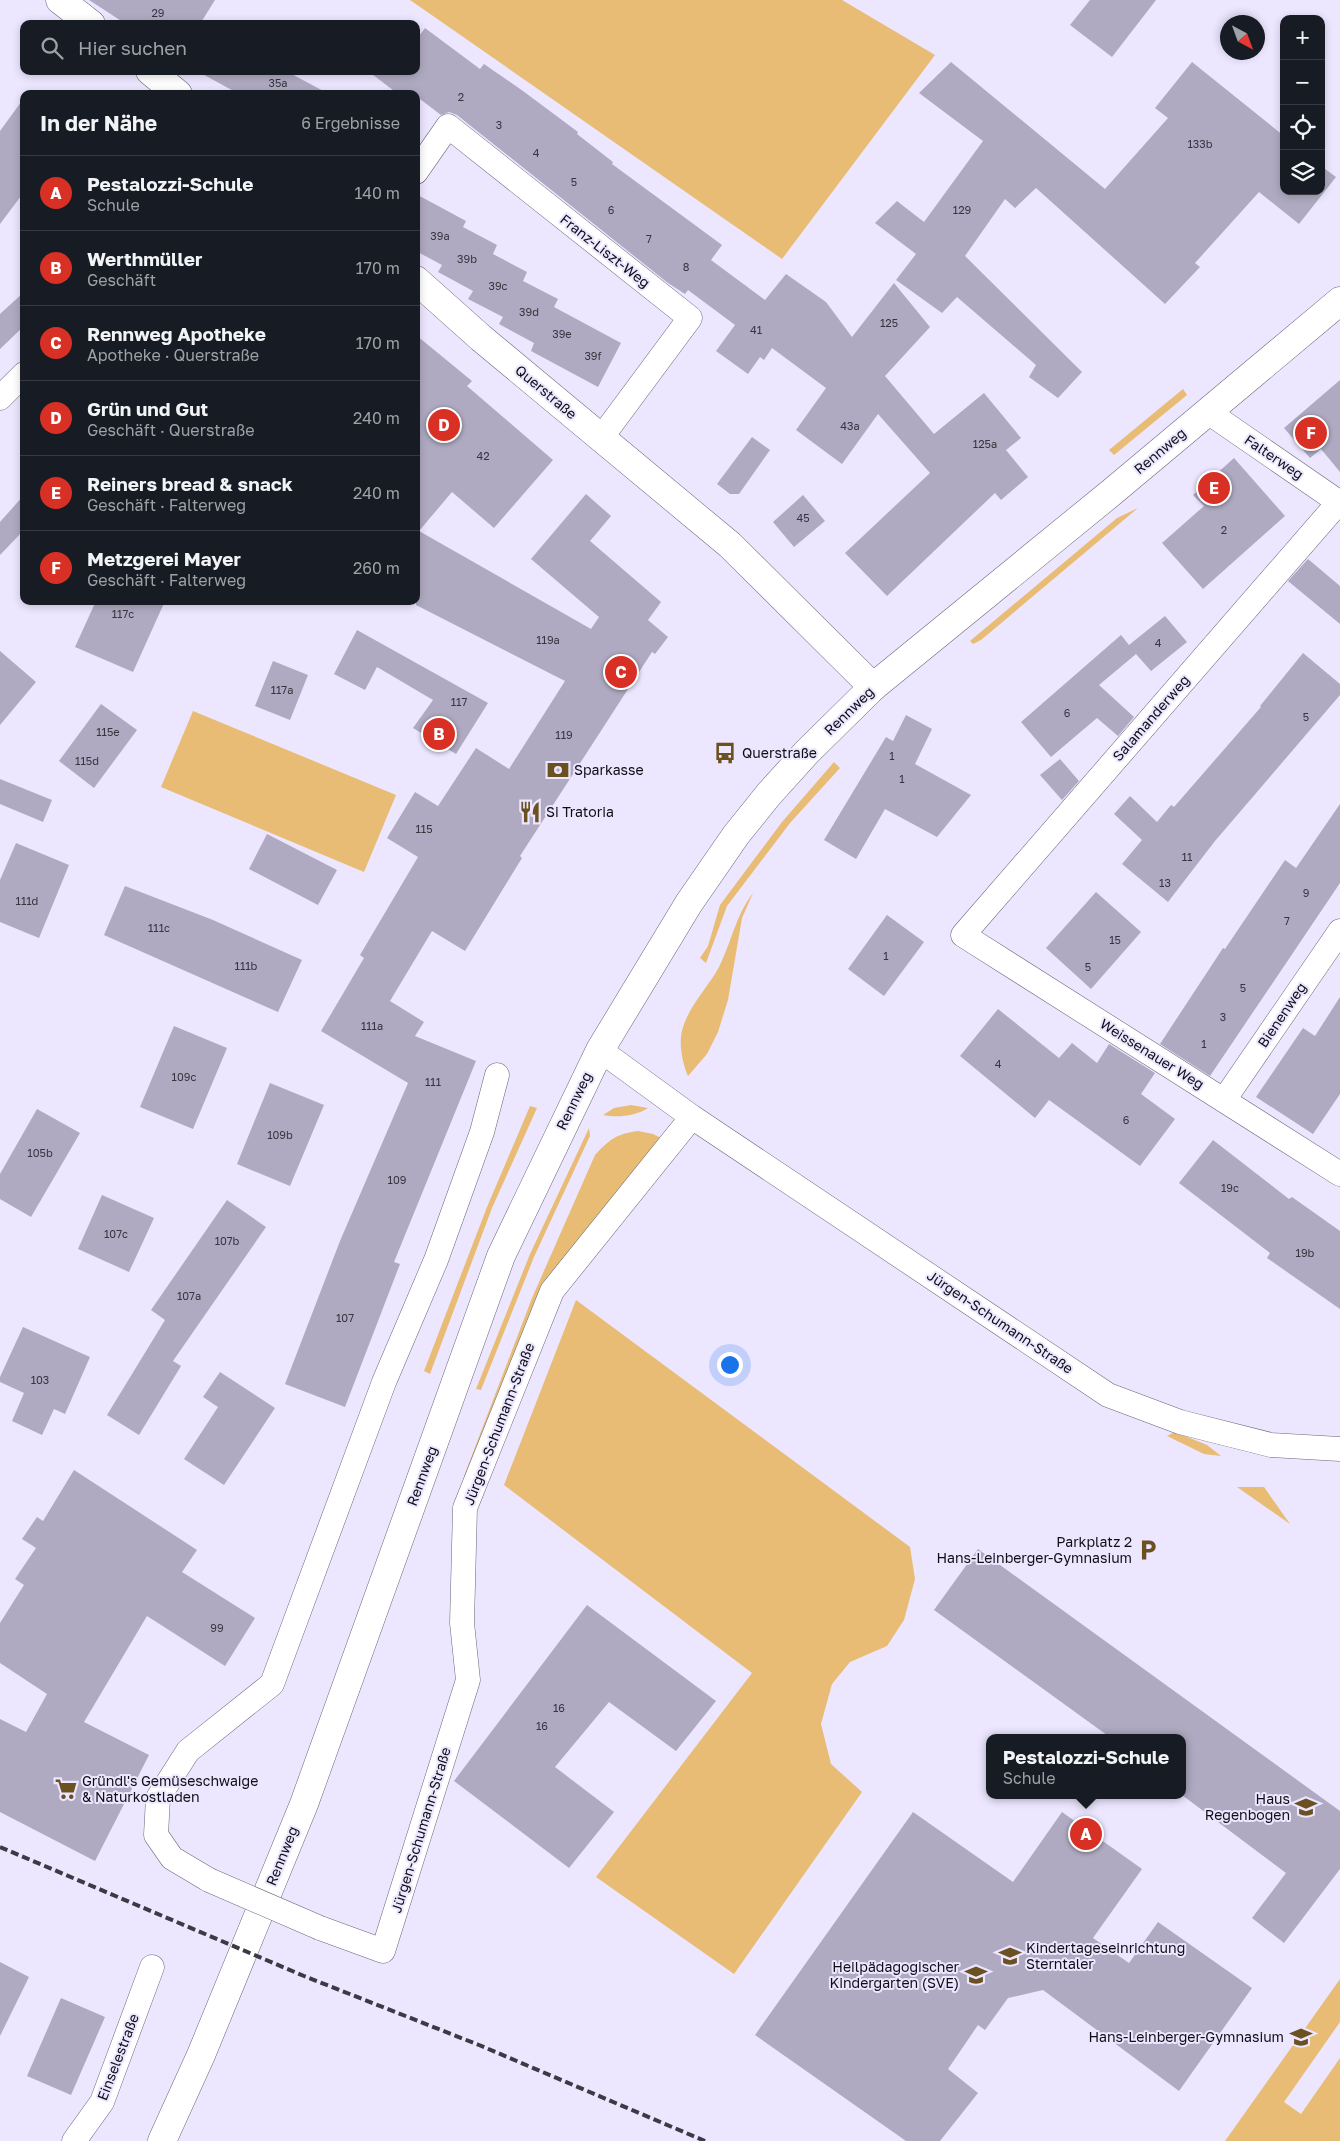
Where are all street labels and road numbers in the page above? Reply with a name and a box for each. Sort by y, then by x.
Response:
street label: Franz-Liszt-Weg [557,210,654,291]
street label: Querstraße [512,361,580,422]
street label: Rennweg [1130,424,1189,477]
street label: Falterweg [1242,431,1307,483]
street label: Salamanderweg [1109,671,1193,764]
street label: Rennweg [820,683,877,738]
street label: Bienenweg [1254,979,1309,1050]
street label: Weissenauer Weg [1097,1015,1207,1092]
street label: Rennweg [552,1069,595,1133]
street label: Jürgen-Schumann-Straße [924,1266,1077,1377]
street label: Jürgen-Schumann-Straße [460,1340,537,1507]
street label: Rennweg [403,1444,440,1508]
street label: Jürgen-Schumann-Straße [387,1745,454,1915]
street label: Rennweg [262,1824,301,1888]
street label: Einselestraße [93,2011,142,2103]

